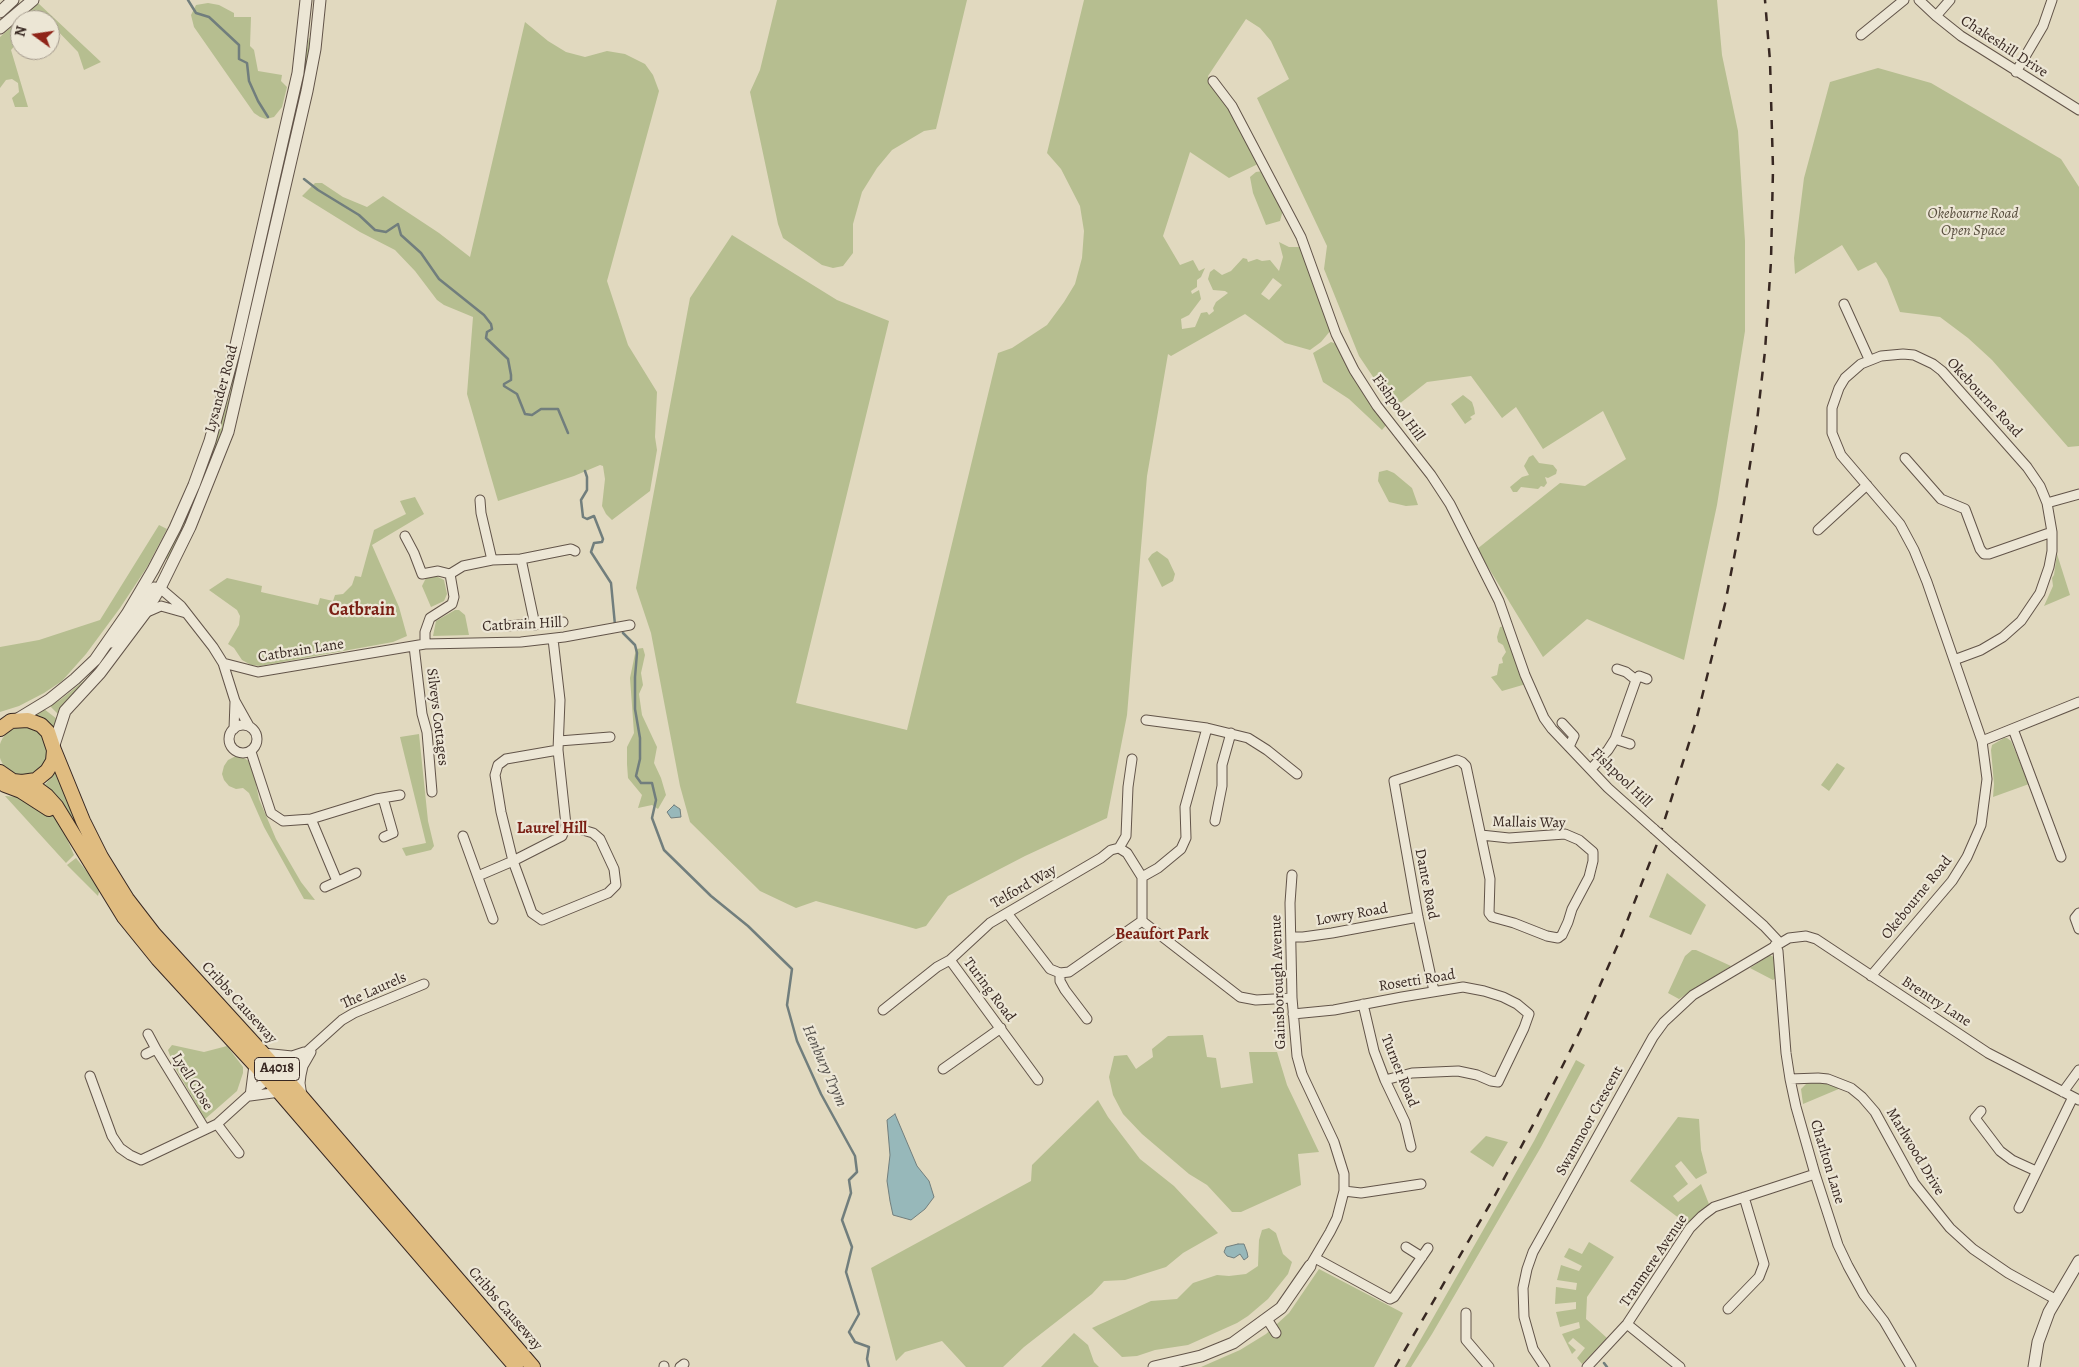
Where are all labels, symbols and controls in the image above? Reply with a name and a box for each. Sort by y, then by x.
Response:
north arrow [10,10,60,60]
street label: Chakeshill Drive [1957,12,2051,82]
text: N [10,24,31,39]
park label: Okebourne Road Open Space [1928,205,2018,240]
street label: Lysander Road [202,343,242,435]
street label: Okebourne Road [1943,354,2025,442]
street label: Fishpool Hill [1368,371,1428,445]
district label: Catbrain [329,600,395,622]
street label: Catbrain Hill [482,614,562,636]
street label: Catbrain Lane [257,635,345,667]
street label: Silveys Cottages [422,667,452,767]
street label: Fishpool Hill [1587,744,1655,812]
street label: Mallais Way [1492,813,1566,833]
district label: Laurel Hill [517,819,587,839]
street label: Dante Road [1410,847,1442,921]
street label: Okebourne Road [1878,853,1956,943]
street label: Telford Way [988,861,1060,913]
street label: Lowry Road [1315,900,1389,930]
street label: Gainsborough Avenue [1268,914,1290,1050]
district label: Beaufort Park [1115,925,1209,945]
street label: Turing Road [959,954,1019,1026]
street label: Cribbs Causeway [197,958,281,1048]
street label: Rosetti Road [1377,966,1457,996]
street label: The Laurels [339,969,409,1013]
street label: Brentry Lane [1898,973,1974,1031]
water label: Henbury Trym [797,1022,851,1110]
street label: Turner Road [1376,1032,1422,1110]
street label: Lyell Close [167,1050,217,1114]
road number: A4018 [254,1058,300,1080]
street label: Swanmoor Crescent [1552,1063,1628,1179]
street label: Marlwood Drive [1882,1105,1948,1199]
street label: Charlton Lane [1806,1118,1848,1206]
street label: Tranmere Avenue [1616,1211,1692,1311]
street label: Cribbs Causeway [464,1264,546,1354]

